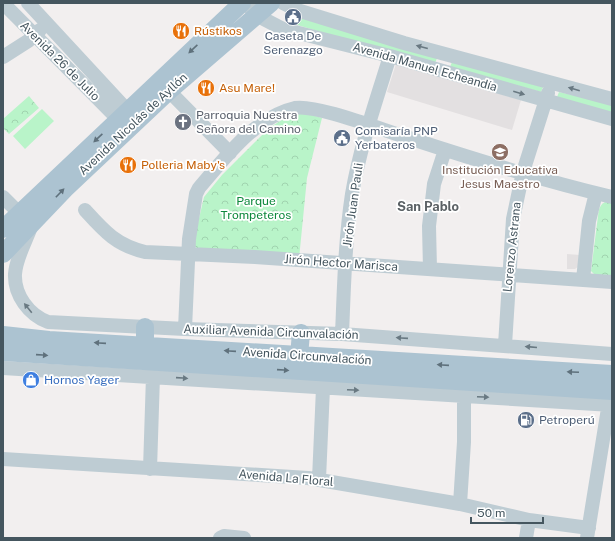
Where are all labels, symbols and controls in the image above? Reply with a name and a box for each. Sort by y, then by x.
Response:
public building icon: Caseta De Serenazgo [283,7,303,27]
street label: Avenida 26 de Julio [17,18,103,104]
restaurant icon: Rústikos [171,21,191,41]
place label: Rústikos [194,24,242,38]
place label: Caseta De Serenazgo [263,29,323,57]
street label: Avenida Manuel Echeandía [351,40,499,94]
one-way arrow [188,44,198,53]
one-way arrow [416,44,428,50]
street label: Avenida Nicolás de Ayllón [76,70,190,178]
restaurant icon: Asu Mare! [196,78,216,98]
place label: Asu Mare! [219,81,275,95]
one-way arrow [568,85,581,91]
one-way arrow [513,90,525,96]
place label: Parroquia Nuestra Señora del Camino [196,108,301,136]
church icon: Parroquia Nuestra Señora del Camino [173,112,193,132]
place label: Comisaría PNP Yerbateros [355,124,438,152]
public building icon: Comisaría PNP Yerbateros [332,128,352,148]
one-way arrow [93,133,103,142]
school or university icon: Institución Educativa Jesus Maestro [490,142,510,162]
restaurant icon: Polleria Maby's [118,155,138,175]
place label: Polleria Maby's [141,158,225,172]
street label: Jirón Juan Pauli [340,162,366,248]
place label: Institución Educativa Jesus Maestro [442,163,558,191]
one-way arrow [55,188,65,198]
park label: Parque Trompeteros [221,194,291,222]
district label: San Pablo [397,199,459,214]
street label: Lorenzo Astrana [500,201,524,293]
street label: Jirón Hector Marisca [284,252,398,274]
one-way arrow [23,303,32,313]
street label: Auxiliar Avenida Circunvalación [183,322,359,342]
one-way arrow [395,335,408,341]
one-way arrow [94,339,106,346]
one-way arrow [525,344,537,351]
street label: Avenida Circunvalación [242,345,372,367]
one-way arrow [224,348,236,355]
one-way arrow [36,351,48,358]
one-way arrow [437,361,449,368]
one-way arrow [277,367,290,373]
one-way arrow [566,369,579,375]
shop icon: Hornos Yager [21,370,41,390]
place label: Hornos Yager [44,373,119,387]
one-way arrow [176,374,188,381]
one-way arrow [347,387,360,393]
one-way arrow [477,394,489,401]
fuel station icon: Petroperú [516,410,536,430]
place label: Petroperú [539,413,595,427]
street label: Avenida La Floral [238,467,334,489]
scale bar [471,499,543,525]
text: 50 m [477,506,505,520]

